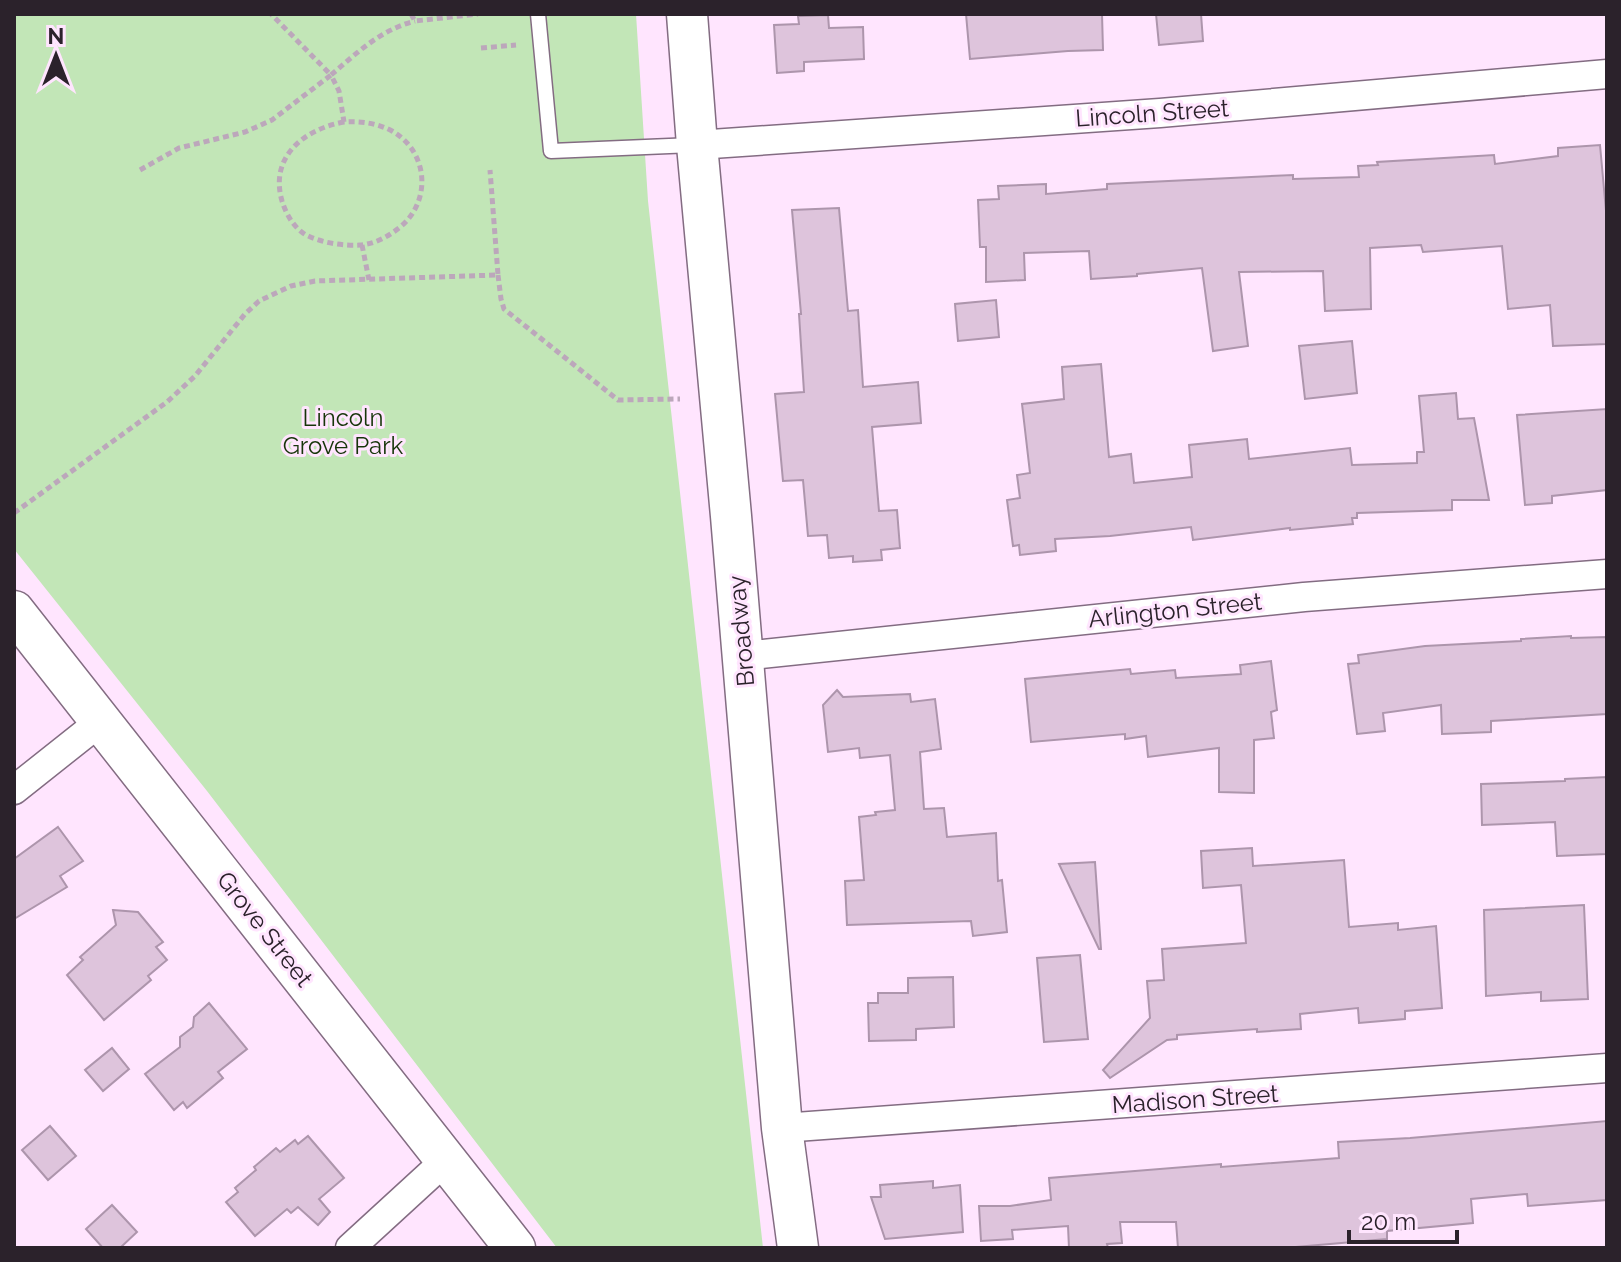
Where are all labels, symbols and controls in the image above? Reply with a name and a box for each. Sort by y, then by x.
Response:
north arrow [16,16,96,96]
text: N [48,23,64,49]
street label: Lincoln Street [1074,93,1230,133]
park label: Lincoln Grove Park [283,403,404,460]
street label: Broadway [722,574,760,688]
street label: Arlington Street [1087,586,1263,634]
street label: Grove Street [211,866,319,992]
street label: Madison Street [1111,1079,1279,1119]
scale bar [1349,1194,1457,1244]
text: 20 m [1361,1207,1416,1236]

